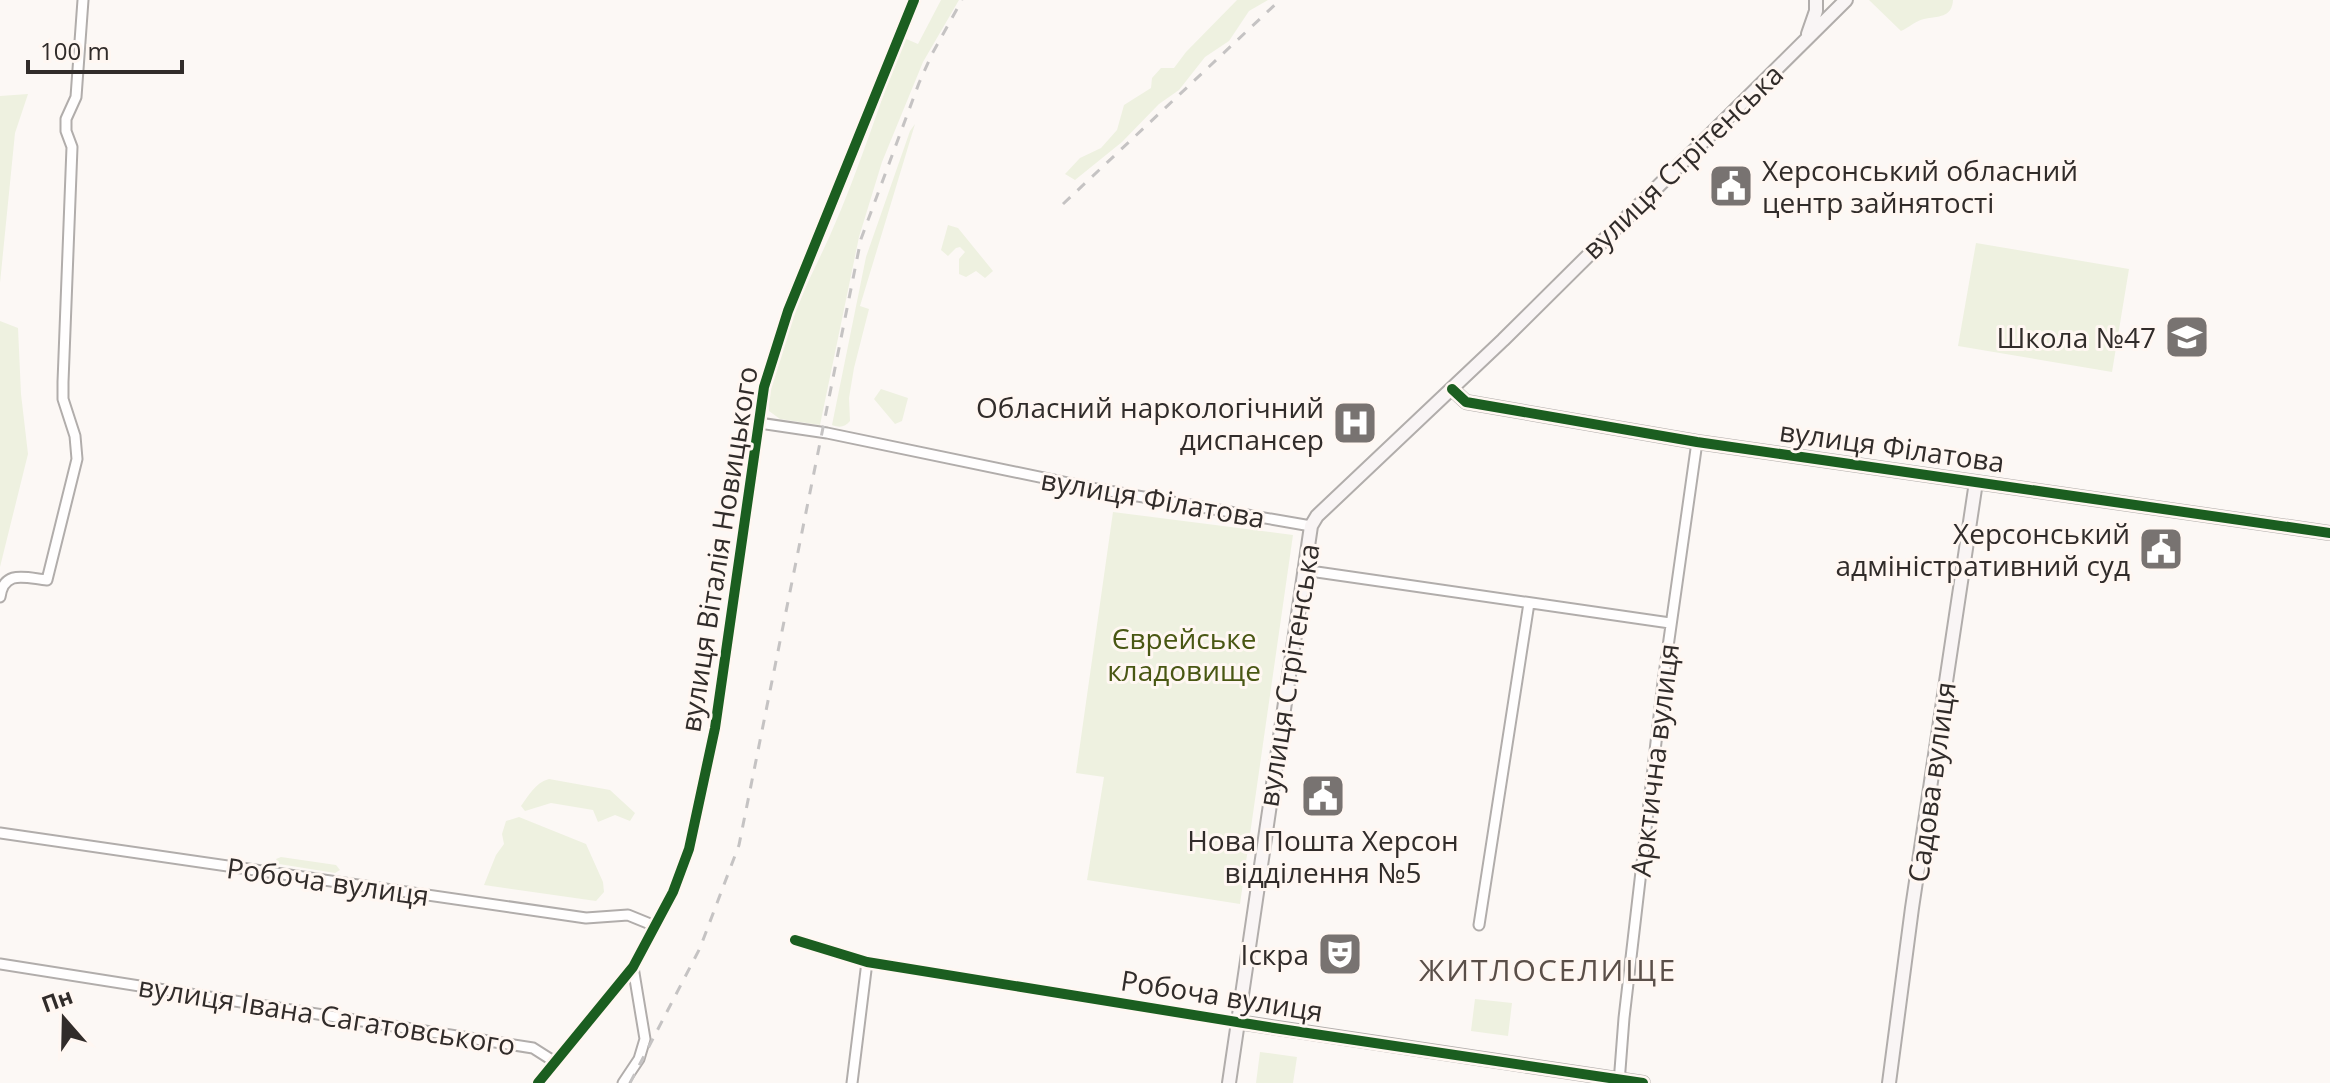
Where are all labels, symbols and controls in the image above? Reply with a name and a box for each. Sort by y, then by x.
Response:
scale bar [28,24,182,74]
text: 100 m [40,34,110,67]
street label: вулиця Стрітенська [1573,55,1791,267]
place label: Херсонський обласний центр зайнятості [1762,151,2078,221]
public building icon: Херсонський обласний центр зайнятості [1707,162,1755,210]
school or university icon: Школа №47 [2163,313,2211,361]
place label: Школа №47 [1996,318,2156,356]
street label: вулиця Віталія Новицького [670,363,766,735]
place label: Обласний наркологічний диспансер [976,388,1324,458]
hospital icon: Обласний наркологічний диспансер [1331,399,1379,447]
street label: вулиця Філатова [1777,411,2007,481]
street label: вулиця Філатова [1038,460,1268,536]
place label: Херсонський адміністративний суд [1835,514,2130,584]
public building icon: Херсонський адміністративний суд [2137,525,2185,573]
street label: вулиця Стрітенська [1248,541,1328,809]
park label: Єврейське кладовище [1107,619,1261,689]
street label: Арктична вулиця [1621,641,1687,879]
street label: Садова вулиця [1898,679,1964,885]
public building icon: Нова Пошта Херсон відділення №5 [1299,772,1347,820]
place label: Нова Пошта Херсон відділення №5 [1187,821,1459,891]
street label: Робоча вулиця [224,848,432,914]
theatre icon: Іскра [1316,930,1364,978]
place label: Іскра [1241,935,1309,973]
district label: ЖИТЛОСЕЛИЩЕ [1419,949,1677,990]
street label: Робоча вулиця [1118,960,1326,1030]
street label: вулиця Івана Сагатовського [136,966,518,1064]
north arrow [24,979,104,1059]
text: Пн [37,980,76,1019]

